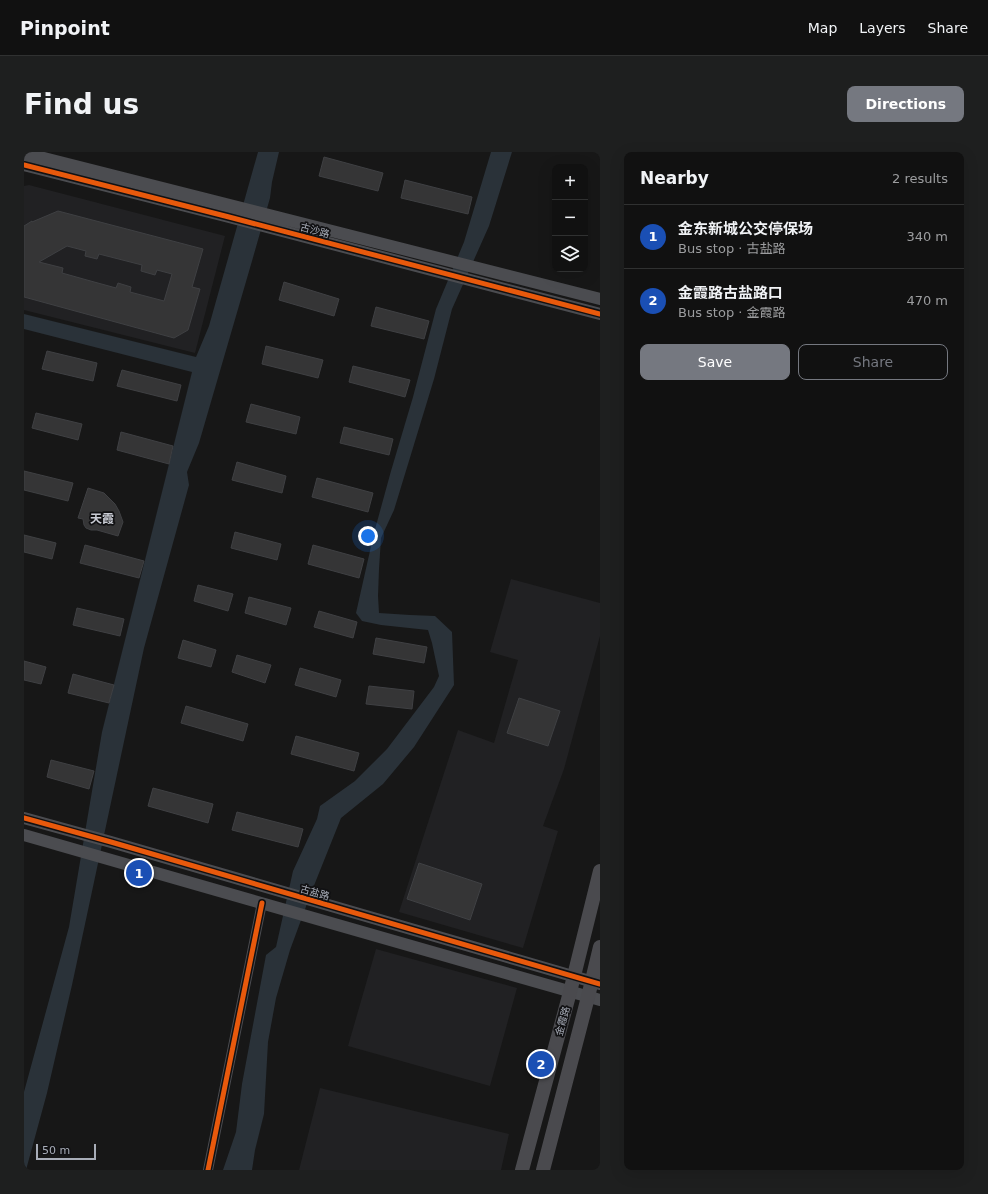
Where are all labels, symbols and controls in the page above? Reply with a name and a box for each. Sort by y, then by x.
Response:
text: Pinpoint [20,17,110,39]
text: Map [808,20,837,36]
text: Layers [859,20,906,36]
text: Share [928,20,968,36]
button: Directions [847,86,964,122]
text: Find us [24,88,139,121]
map controls [552,164,588,272]
button: + [552,164,588,200]
text: Nearby [640,168,709,188]
text: 2 results [892,171,948,186]
button: − [552,200,588,236]
text: 金东新城公交停保场 [678,220,813,238]
street label: 古沙路 [299,221,331,240]
text: 1 [648,229,658,244]
text: 340 m [906,229,948,244]
button: layers [552,236,588,272]
text: Bus stop · 古盐路 [678,241,786,256]
text: 金霞路古盐路口 [678,284,783,302]
text: 2 [648,293,658,308]
text: 470 m [906,293,948,308]
text: Bus stop · 金霞路 [678,305,786,320]
button: Save [640,344,790,380]
button: Share [798,344,948,380]
district label: 天霞 [90,512,114,526]
your location [358,526,378,546]
pin: 1 [126,858,152,888]
street label: 古盐路 [299,883,331,902]
street label: 金霞路 [553,1005,572,1037]
pin: 2 [528,1049,554,1079]
scale bar [36,1142,96,1161]
text: 50 m [42,1144,70,1157]

